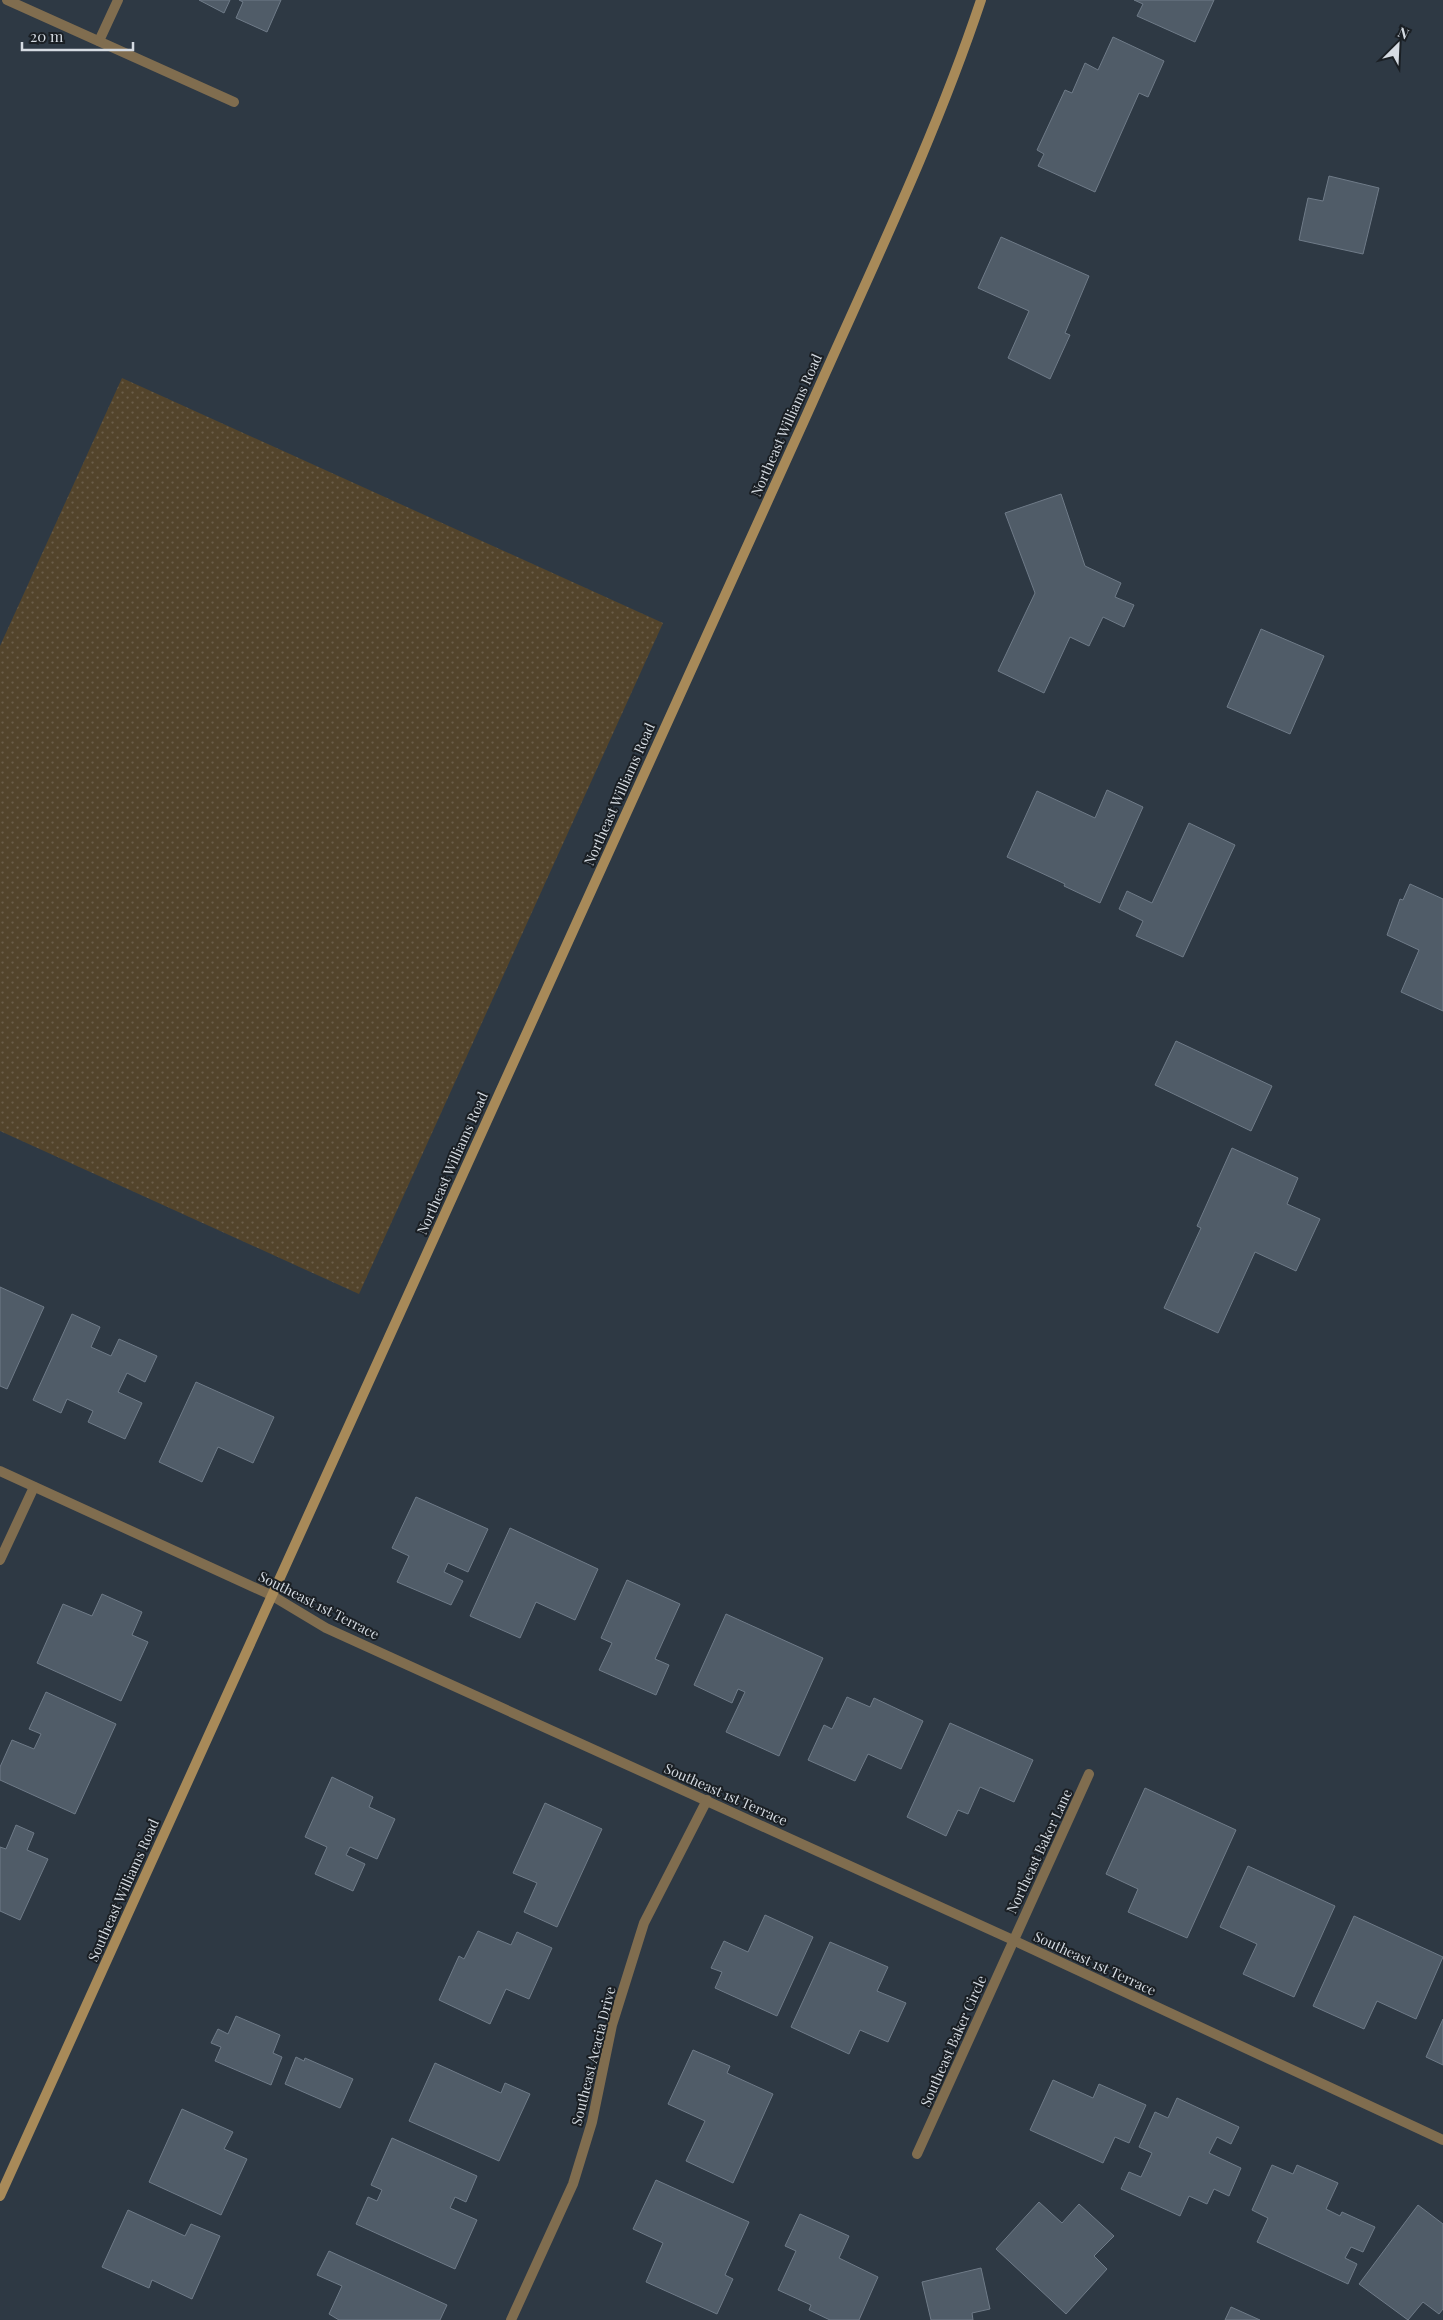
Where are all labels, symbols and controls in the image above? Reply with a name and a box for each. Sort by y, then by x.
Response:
scale bar [22,20,134,52]
north arrow [1373,20,1423,70]
text: N [1395,22,1412,43]
text: 20 m [30,26,64,46]
street label: Northeast Williams Road [746,351,826,499]
street label: Northeast Williams Road [579,720,659,868]
street label: Northeast Williams Road [412,1089,492,1237]
street label: Southeast 1st Terrace [255,1566,383,1644]
street label: Southeast 1st Terrace [661,1758,791,1830]
street label: Northeast Baker Lane [1002,1786,1076,1916]
street label: Southeast Williams Road [83,1816,163,1964]
street label: Southeast 1st Terrace [1031,1926,1159,2000]
street label: Southeast Baker Circle [915,1972,991,2110]
street label: Southeast Acacia Drive [567,1984,619,2128]

